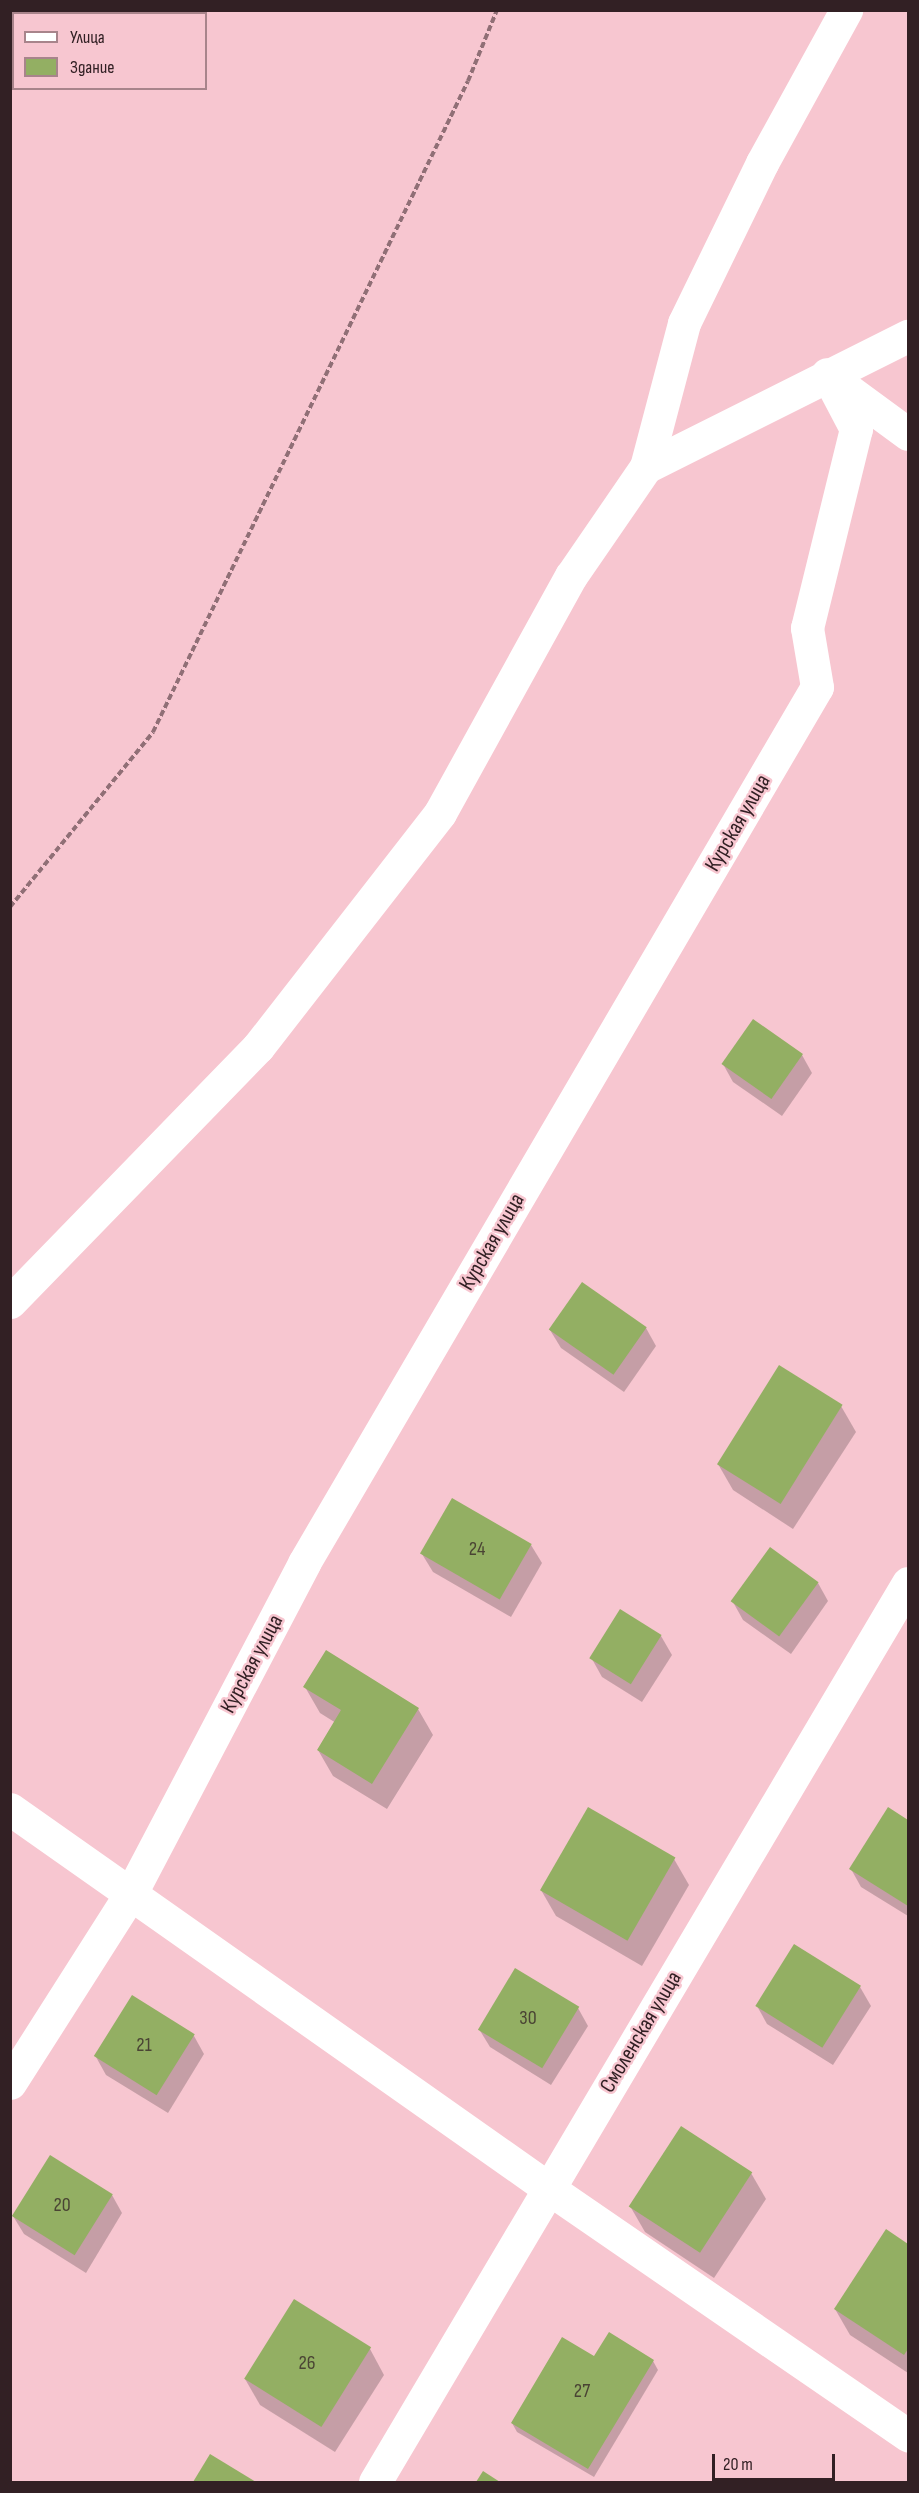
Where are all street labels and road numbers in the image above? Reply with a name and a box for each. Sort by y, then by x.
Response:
street label: Курская улица [700,770,776,876]
street label: Курская улица [454,1189,530,1295]
street label: Курская улица [215,1610,289,1718]
street label: Смоленская улица [594,1967,688,2097]

